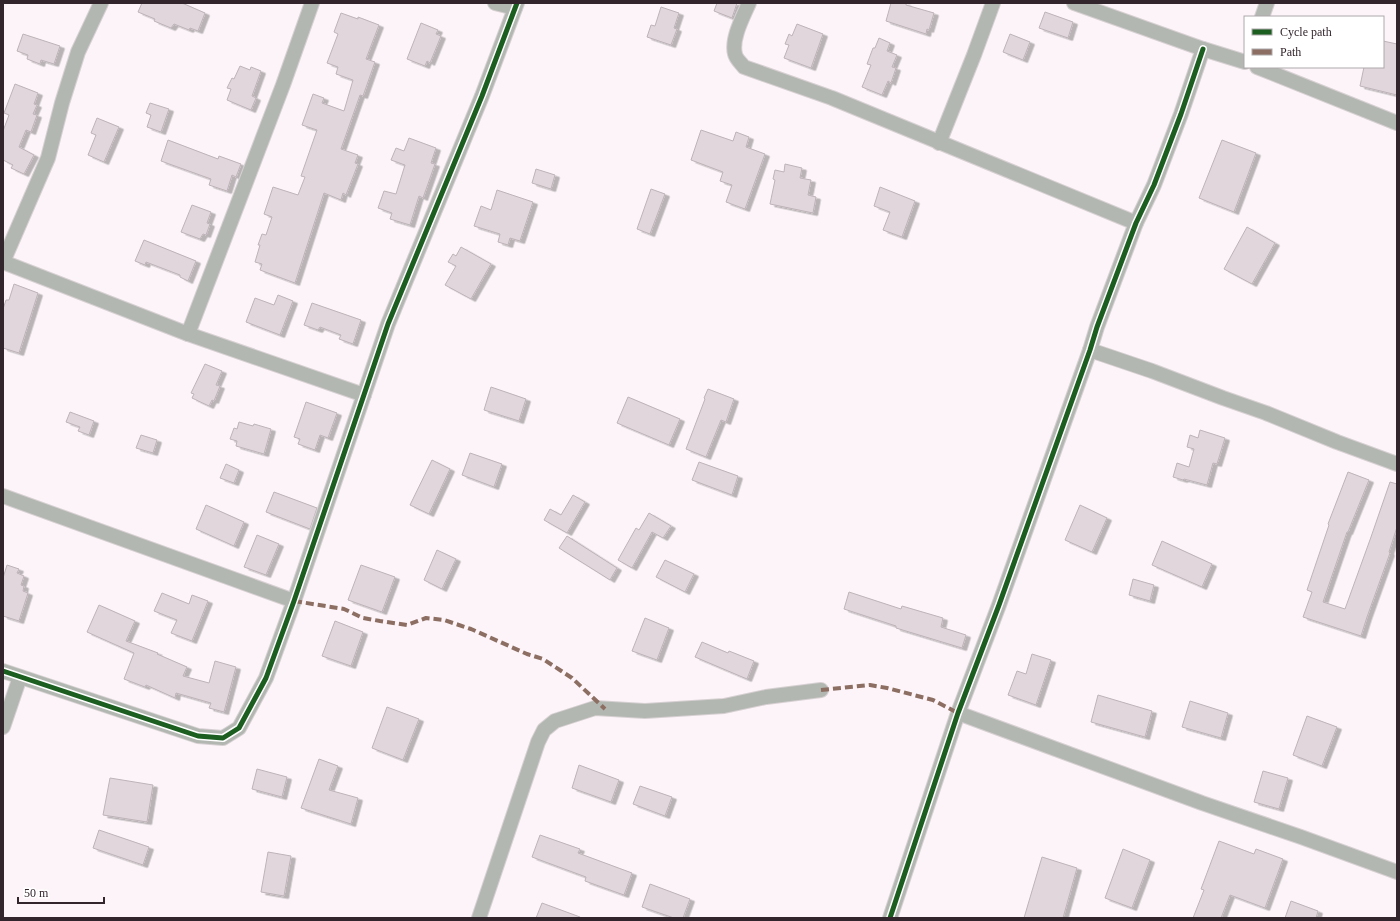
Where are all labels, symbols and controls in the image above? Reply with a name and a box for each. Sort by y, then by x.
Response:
legend [1244,16,1384,68]
text: Cycle path [1280,25,1332,39]
text: Path [1280,45,1301,59]
scale bar [18,879,104,905]
text: 50 m [24,886,49,900]

